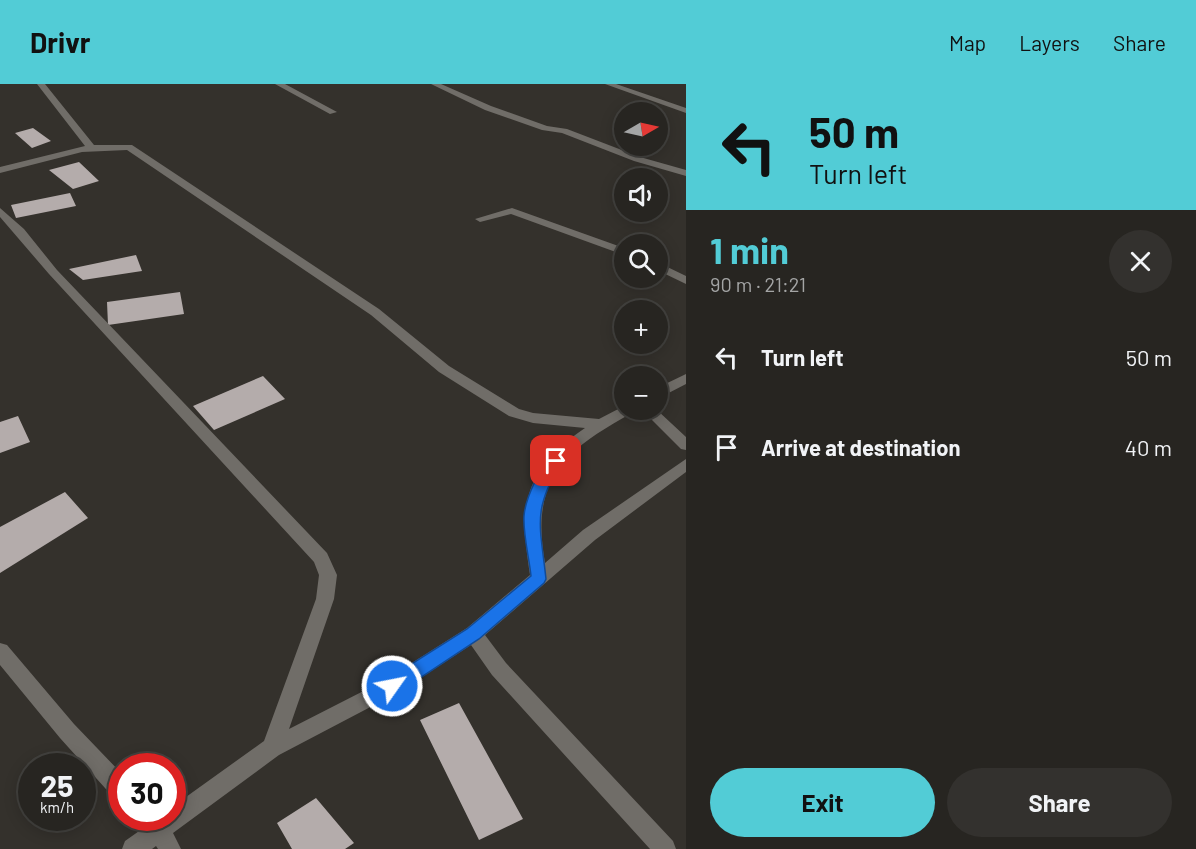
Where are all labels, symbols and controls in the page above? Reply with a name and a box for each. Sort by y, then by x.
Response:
text: Drivr [30,25,90,59]
text: Map [949,30,986,55]
text: Layers [1019,30,1080,55]
text: Share [1113,30,1166,55]
north arrow [614,102,668,156]
map controls [614,102,668,420]
text: 50 m [809,106,899,156]
icon: left [710,108,788,186]
text: Turn left [809,157,907,189]
button: sound [614,168,668,222]
text: 1 min [710,228,789,271]
button: close [1109,230,1172,293]
button: search [614,234,668,288]
text: 90 m · 21:21 [710,272,806,296]
button: + [614,300,668,354]
icon: left [710,341,743,374]
text: Turn left [761,344,844,370]
text: 50 m [1126,344,1172,370]
button: − [614,366,668,420]
icon: arrive [710,431,743,464]
text: Arrive at destination [761,434,960,460]
text: 40 m [1125,434,1172,460]
pin [530,435,581,486]
icon: arrive [539,444,572,477]
position arrow [360,654,424,718]
speed limit sign: 30 [108,753,186,831]
text: 25 [41,767,73,803]
button: Exit [710,768,935,837]
button: Share [947,768,1172,837]
text: km/h [40,798,74,816]

